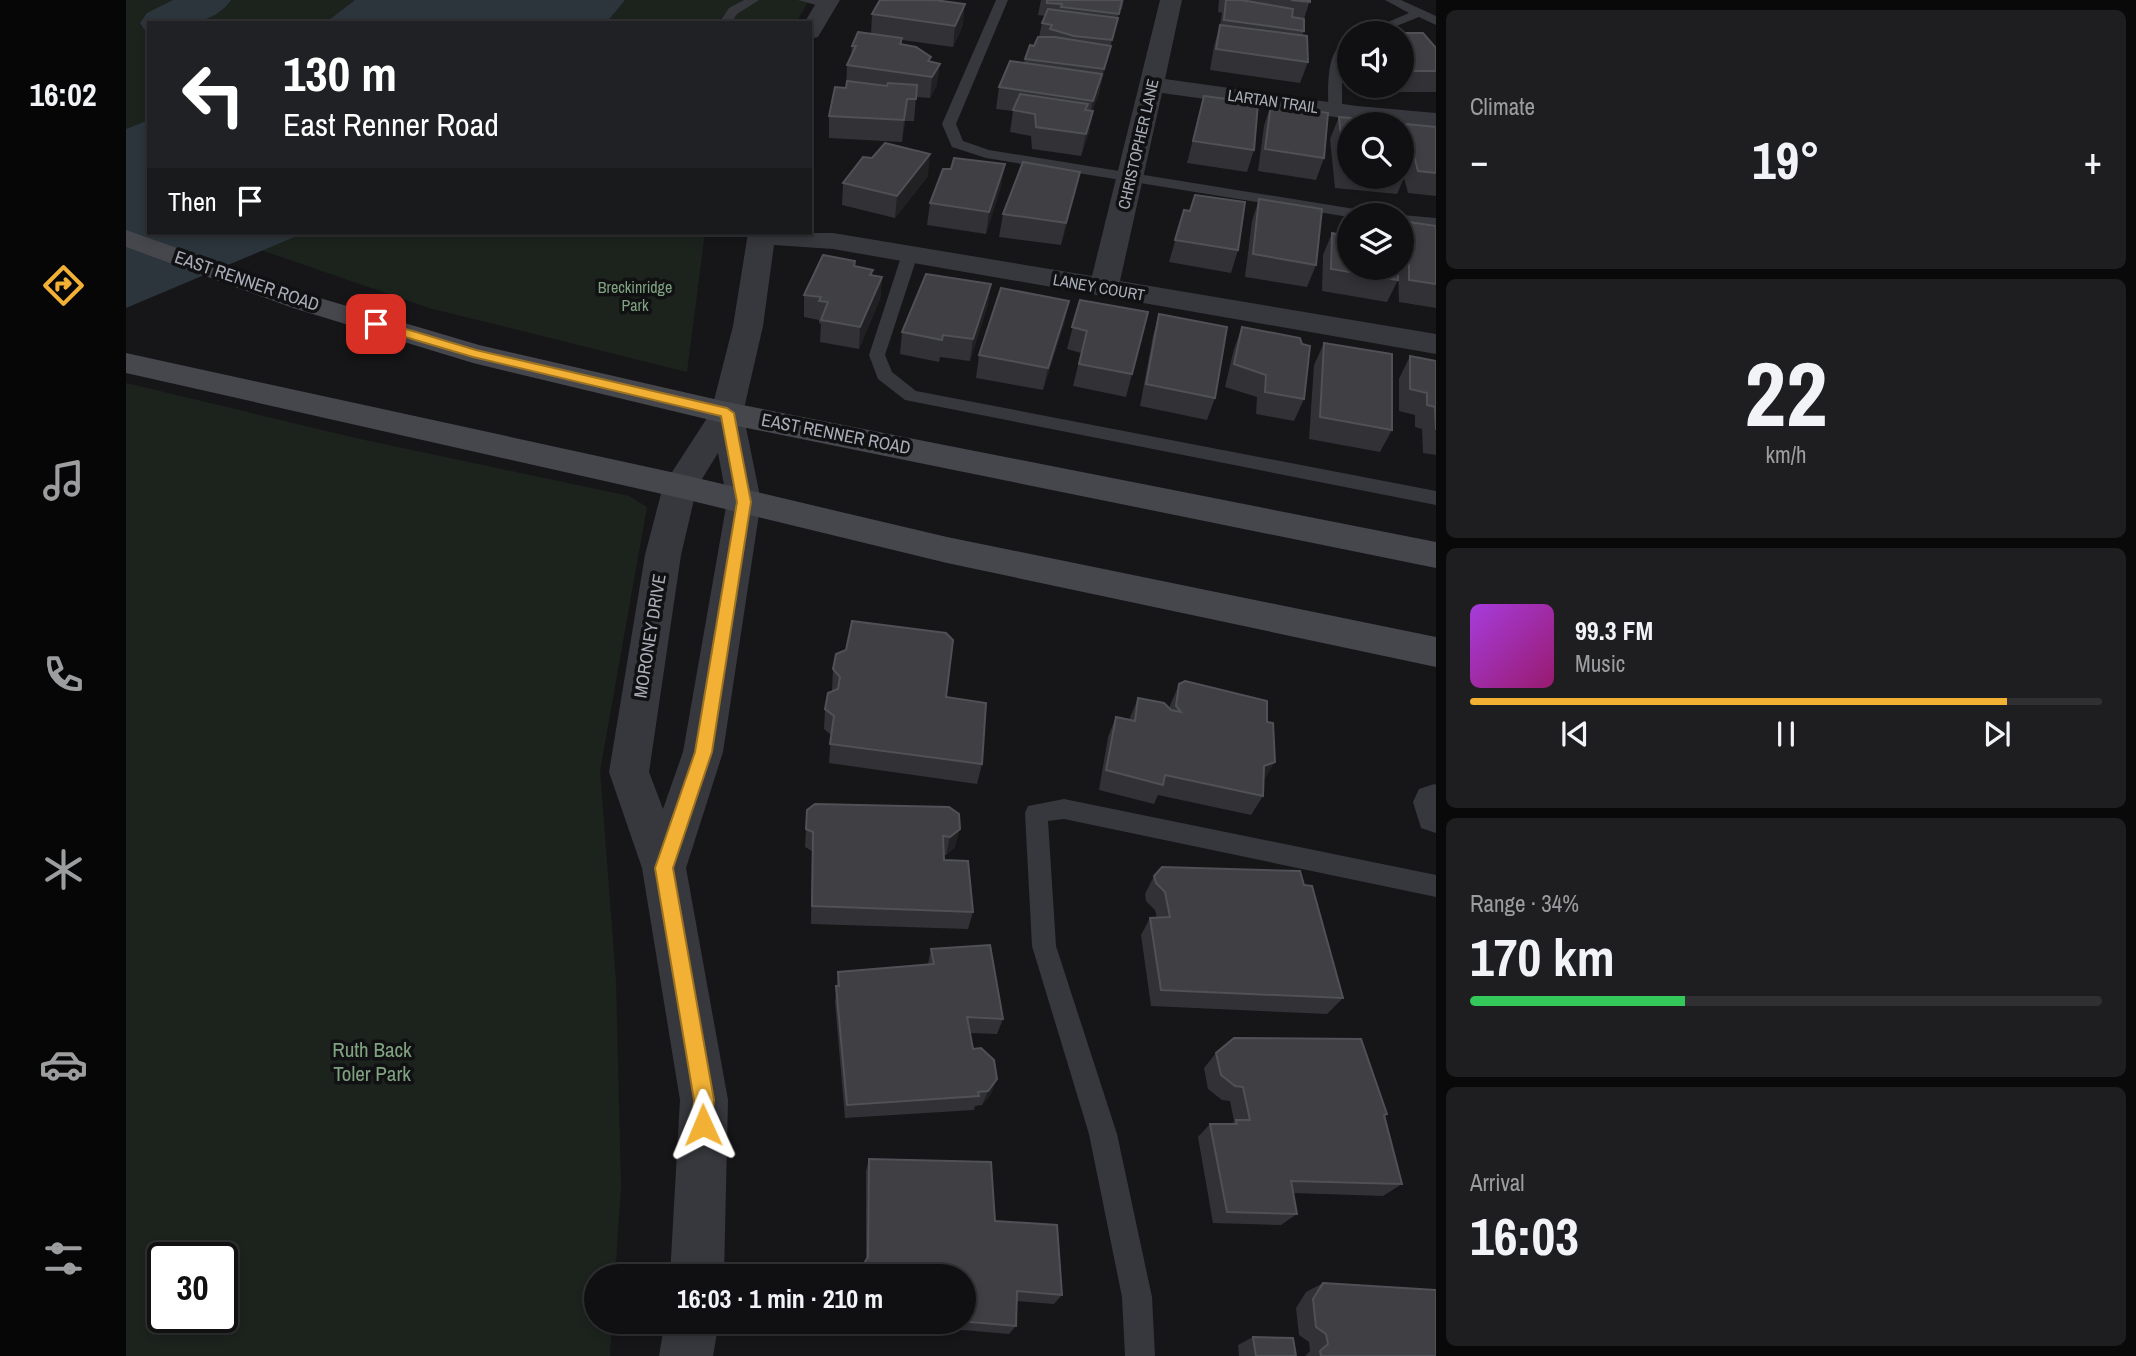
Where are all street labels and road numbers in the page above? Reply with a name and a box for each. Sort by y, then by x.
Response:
street label: CHRISTOPHER LANE [1112,77,1164,211]
street label: LARTAN TRAIL [1226,84,1320,118]
street label: EAST RENNER ROAD [171,244,323,317]
street label: LANEY COURT [1051,268,1147,306]
street label: EAST RENNER ROAD [759,407,913,460]
street label: MORONEY DRIVE [627,572,672,700]

